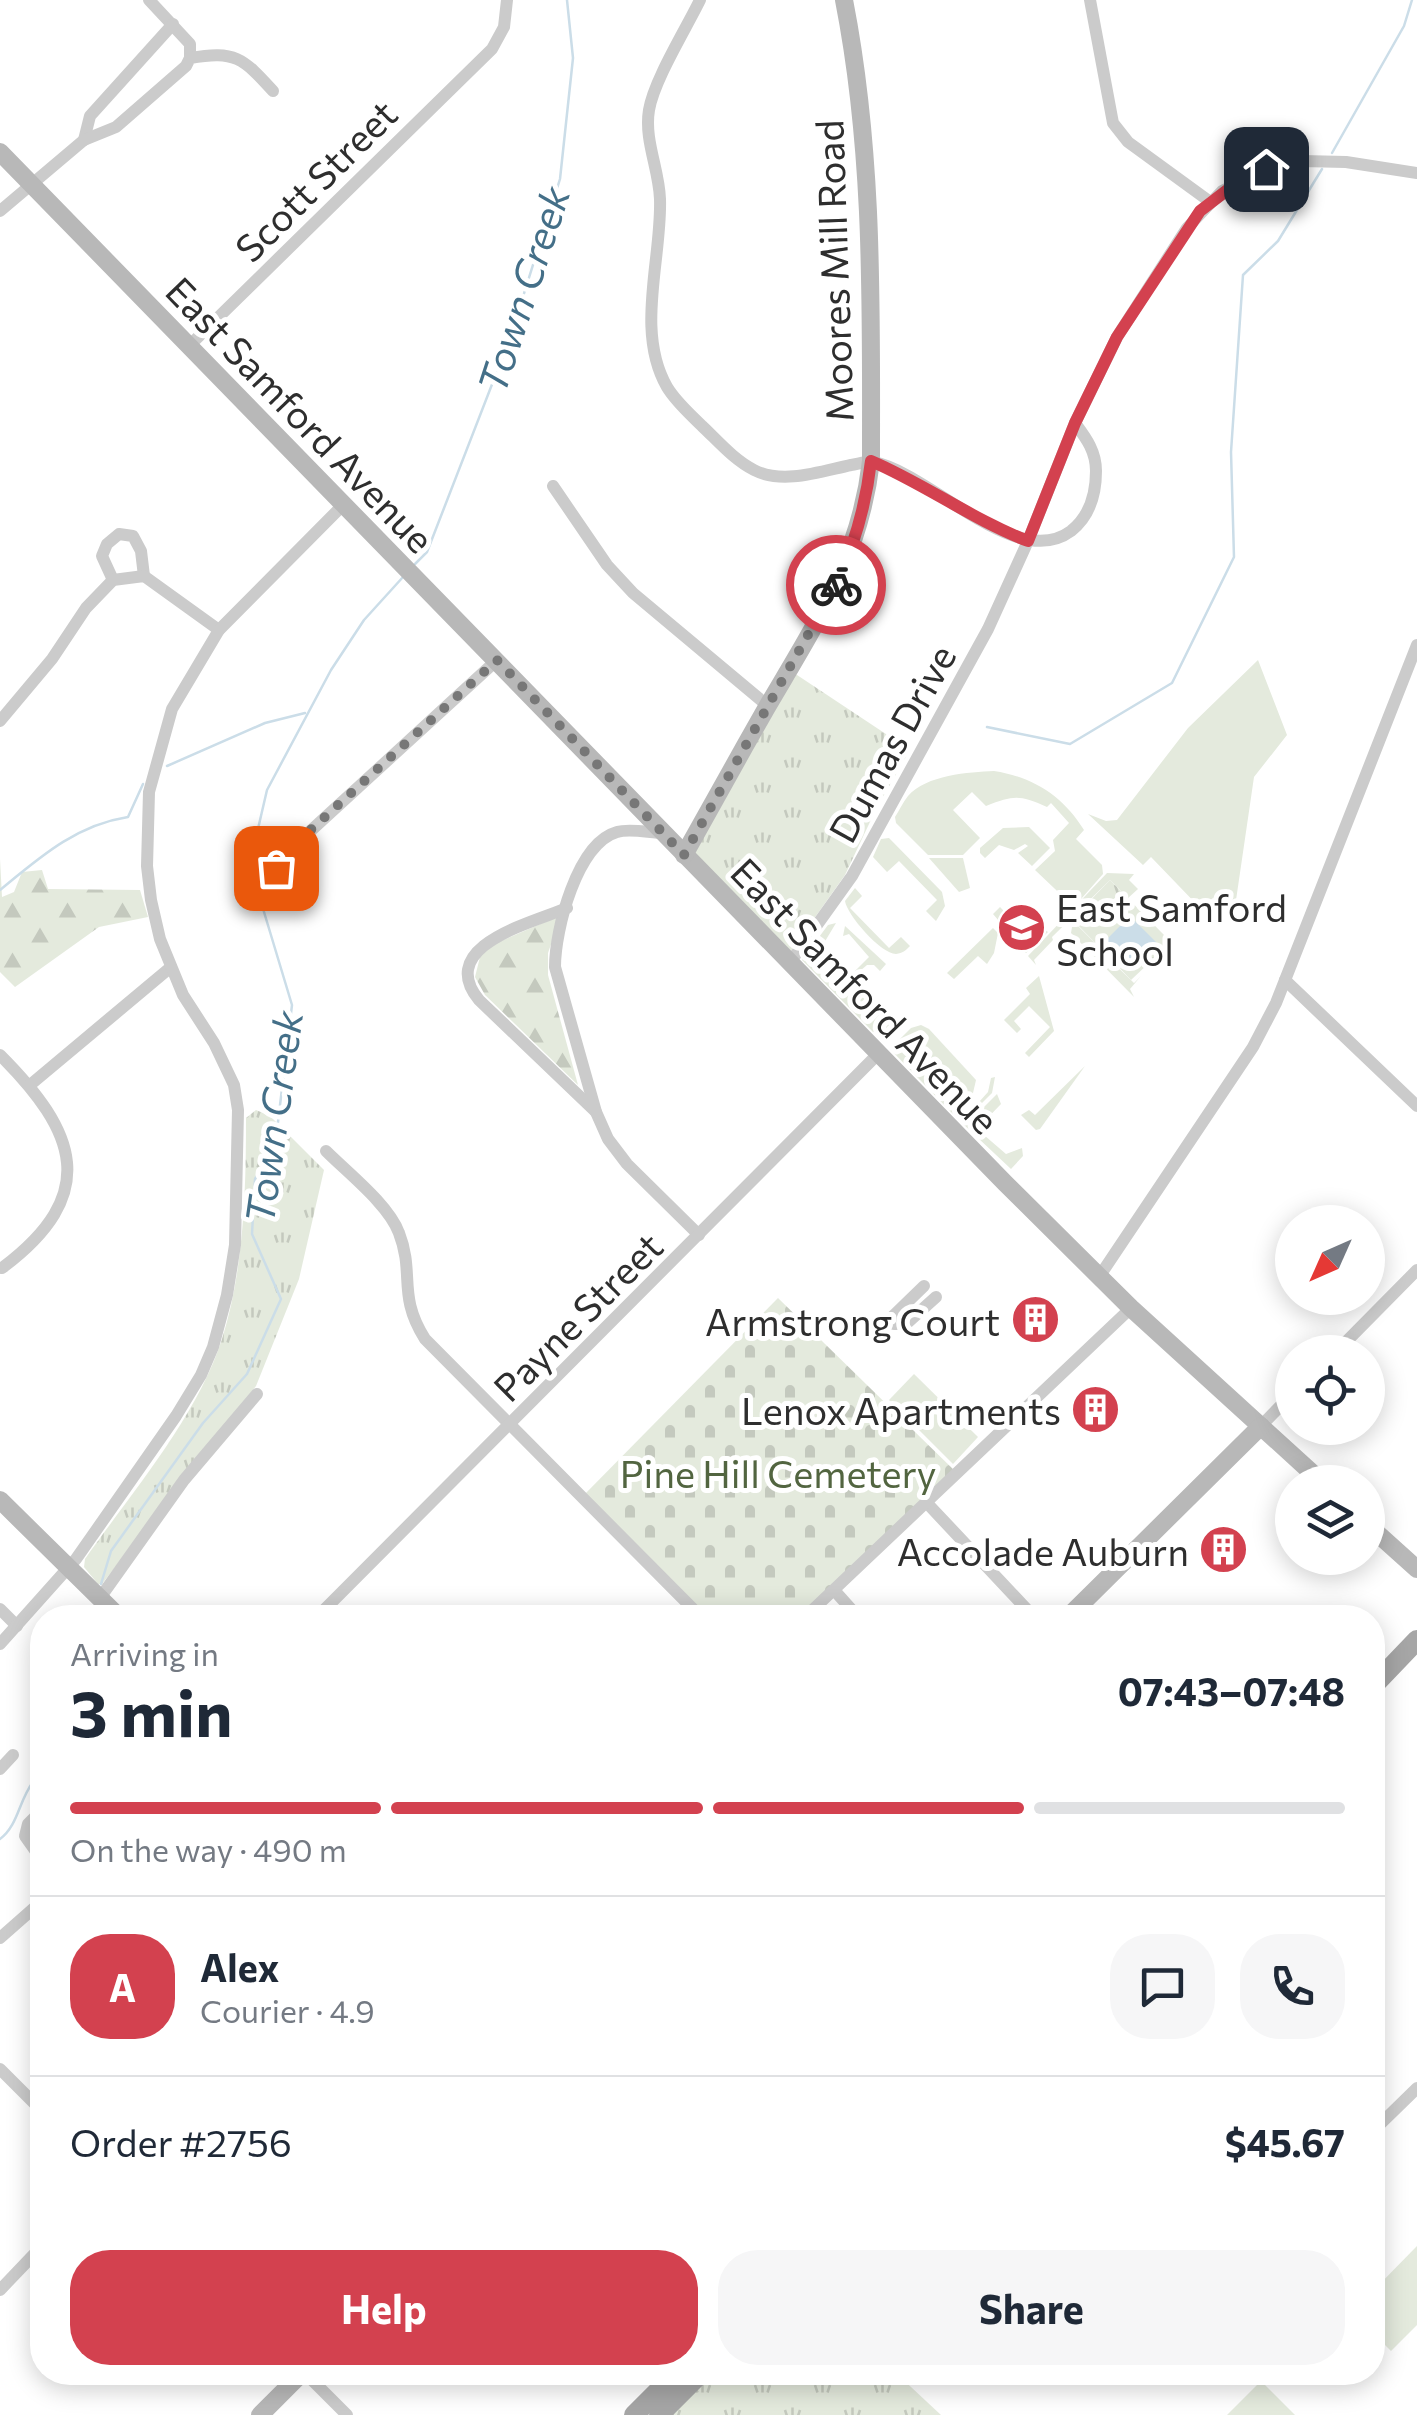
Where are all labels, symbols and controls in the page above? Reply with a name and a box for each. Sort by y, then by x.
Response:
street label: Scott Street [224,89,406,271]
street label: Moores Mill Road [804,119,862,423]
pin [1224,127,1309,212]
icon: home [1239,142,1294,197]
water label: Town Creek [466,178,579,399]
street label: East Samford Avenue [157,266,445,562]
courier [786,535,886,635]
icon: bike [809,558,864,613]
street label: Dumas Drive [817,636,965,850]
pin [234,826,319,911]
icon: bag [249,841,304,896]
street label: East Samford Avenue [722,847,1010,1143]
place label: East Samford School [1056,883,1287,974]
school or university icon: East Samford School [995,902,1047,954]
water label: Town Creek [233,1006,311,1227]
north arrow [1275,1205,1385,1315]
map controls [1275,1205,1385,1575]
street label: Payne Street [483,1222,671,1410]
building icon: Armstrong Court [1009,1294,1061,1346]
place label: Armstrong Court [705,1297,1000,1344]
button: locate [1275,1335,1385,1445]
building icon: Lenox Apartments [1070,1383,1122,1435]
place label: Lenox Apartments [741,1386,1061,1433]
park label: Pine Hill Cemetery [620,1449,936,1496]
button: layers [1275,1465,1385,1575]
building icon: Accolade Auburn [1198,1524,1250,1576]
place label: Accolade Auburn [897,1527,1189,1574]
text: Arriving in [70,1633,219,1673]
text: 07:43–07:48 [1118,1667,1345,1714]
text: 3 min [70,1671,233,1750]
text: On the way · 490 m [70,1829,347,1869]
button: chat [1110,1934,1215,2039]
button: phone [1240,1934,1345,2039]
text: Alex [200,1943,279,1990]
text: A [109,1963,136,2010]
text: Courier · 4.9 [200,1990,375,2030]
text: Order #2756 [70,2118,292,2165]
text: $45.67 [1225,2118,1345,2165]
button: Help [70,2250,698,2365]
button: Share [718,2250,1345,2365]

